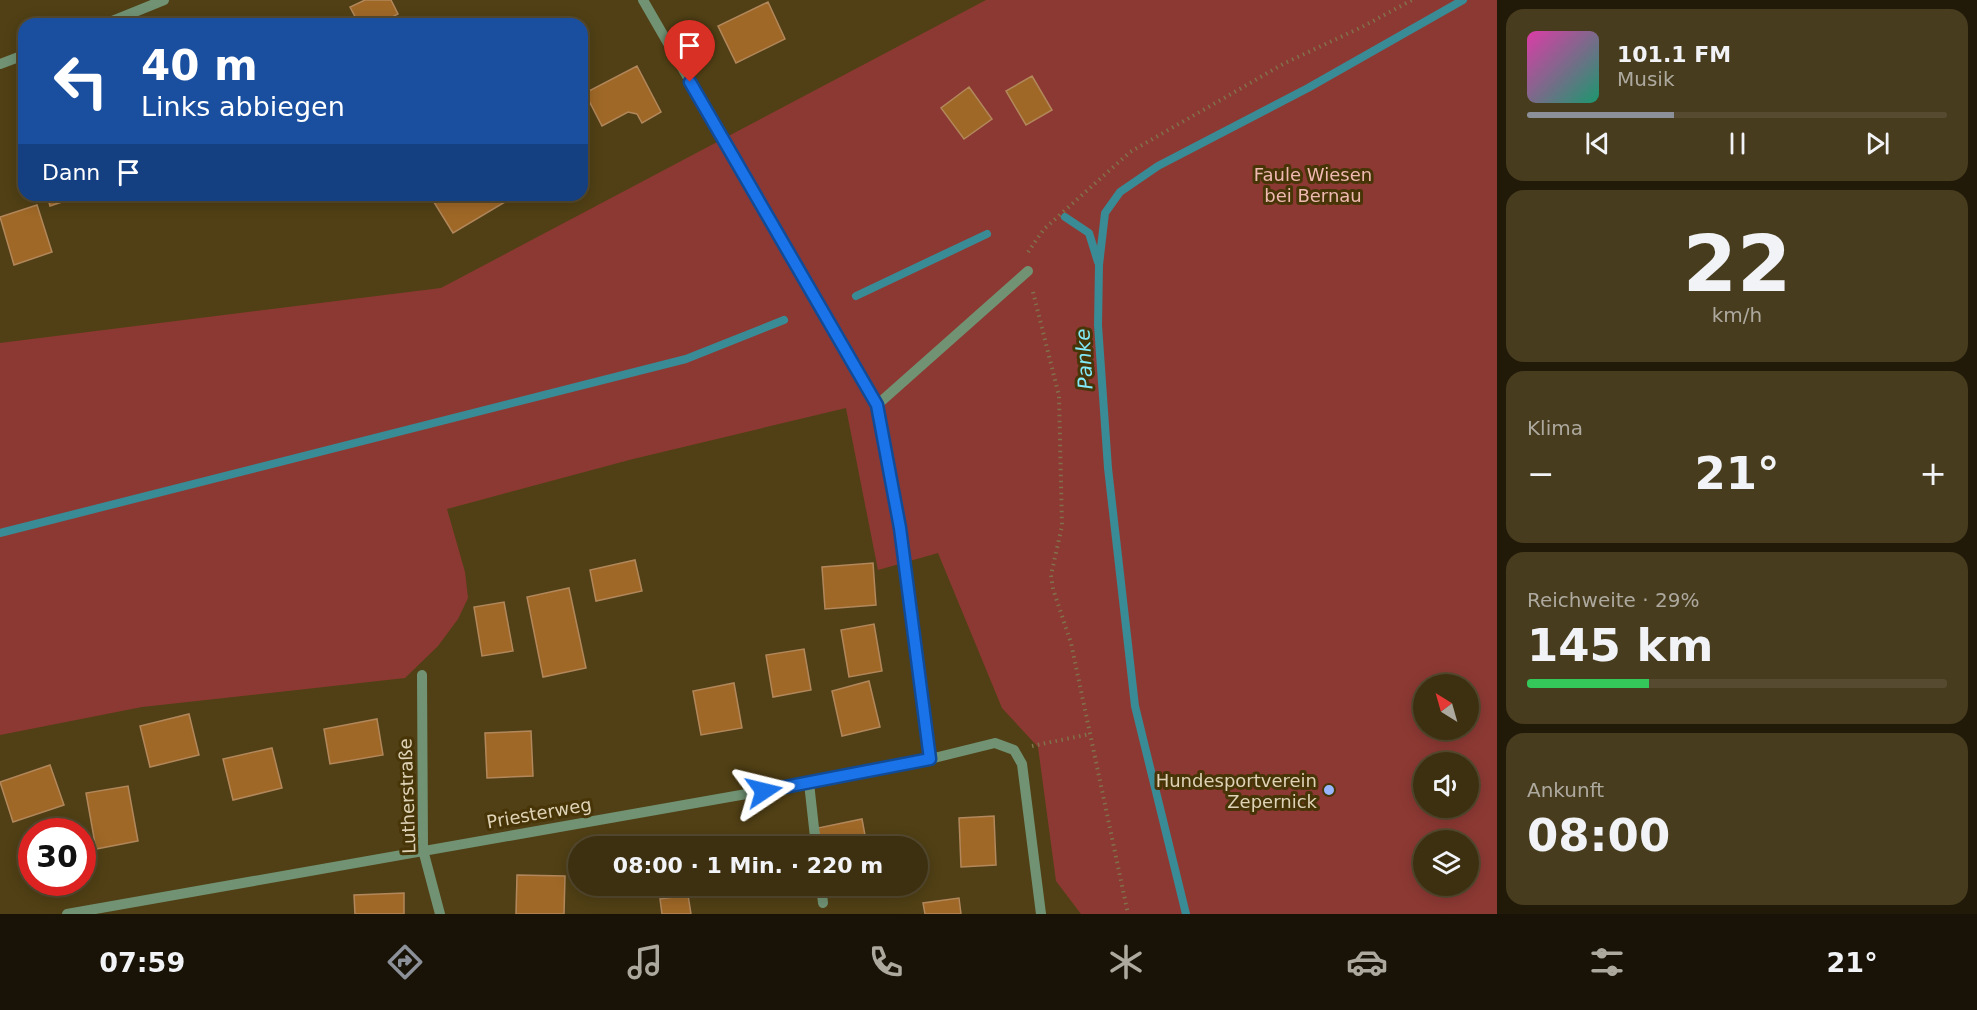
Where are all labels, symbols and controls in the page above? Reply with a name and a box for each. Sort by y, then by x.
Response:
pin [664,20,715,82]
icon: arrive [673,29,706,62]
text: 40 m [141,41,258,90]
icon: left [42,42,120,120]
text: 101.1 FM [1617,42,1731,67]
text: Musik [1617,67,1675,91]
text: Links abbiegen [141,91,345,122]
icon: previous [1581,127,1614,160]
icon: pause [1721,127,1754,160]
icon: next [1861,127,1894,160]
icon: arrive [112,156,145,189]
text: Dann [42,160,100,185]
park label: Faule Wiesen bei Bernau [1254,164,1372,206]
text: 22 [1683,219,1791,309]
text: km/h [1712,303,1762,327]
water label: Panke [1070,328,1098,390]
text: Klima [1527,416,1583,440]
text: 21° [1694,447,1780,500]
text: − [1527,454,1555,493]
text: + [1919,454,1947,493]
text: Reichweite · 29% [1527,588,1699,612]
text: 145 km [1527,619,1713,672]
north arrow [1413,674,1479,740]
map controls [1413,674,1479,896]
street label: Lutherstraße [394,738,420,854]
button: sound [1413,752,1479,818]
position arrow [732,759,796,823]
place label: Hundesportverein Zepernick [1156,770,1318,812]
text: Ankunft [1527,778,1604,802]
marker: Hundesportverein Zepernick [1322,783,1336,797]
street label: Priesterweg [485,793,593,833]
text: 08:00 [1527,809,1670,862]
speed limit sign: 30 [18,818,96,896]
button: layers [1413,830,1479,896]
text: 08:00 · 1 Min. · 220 m [613,853,883,878]
icon: directions [384,941,426,983]
icon: music [624,941,666,983]
icon: phone [865,941,907,983]
icon: climate [1105,941,1147,983]
icon: car [1346,941,1388,983]
icon: filters [1586,941,1628,983]
text: 07:59 [99,947,185,978]
text: 21° [1827,947,1878,978]

